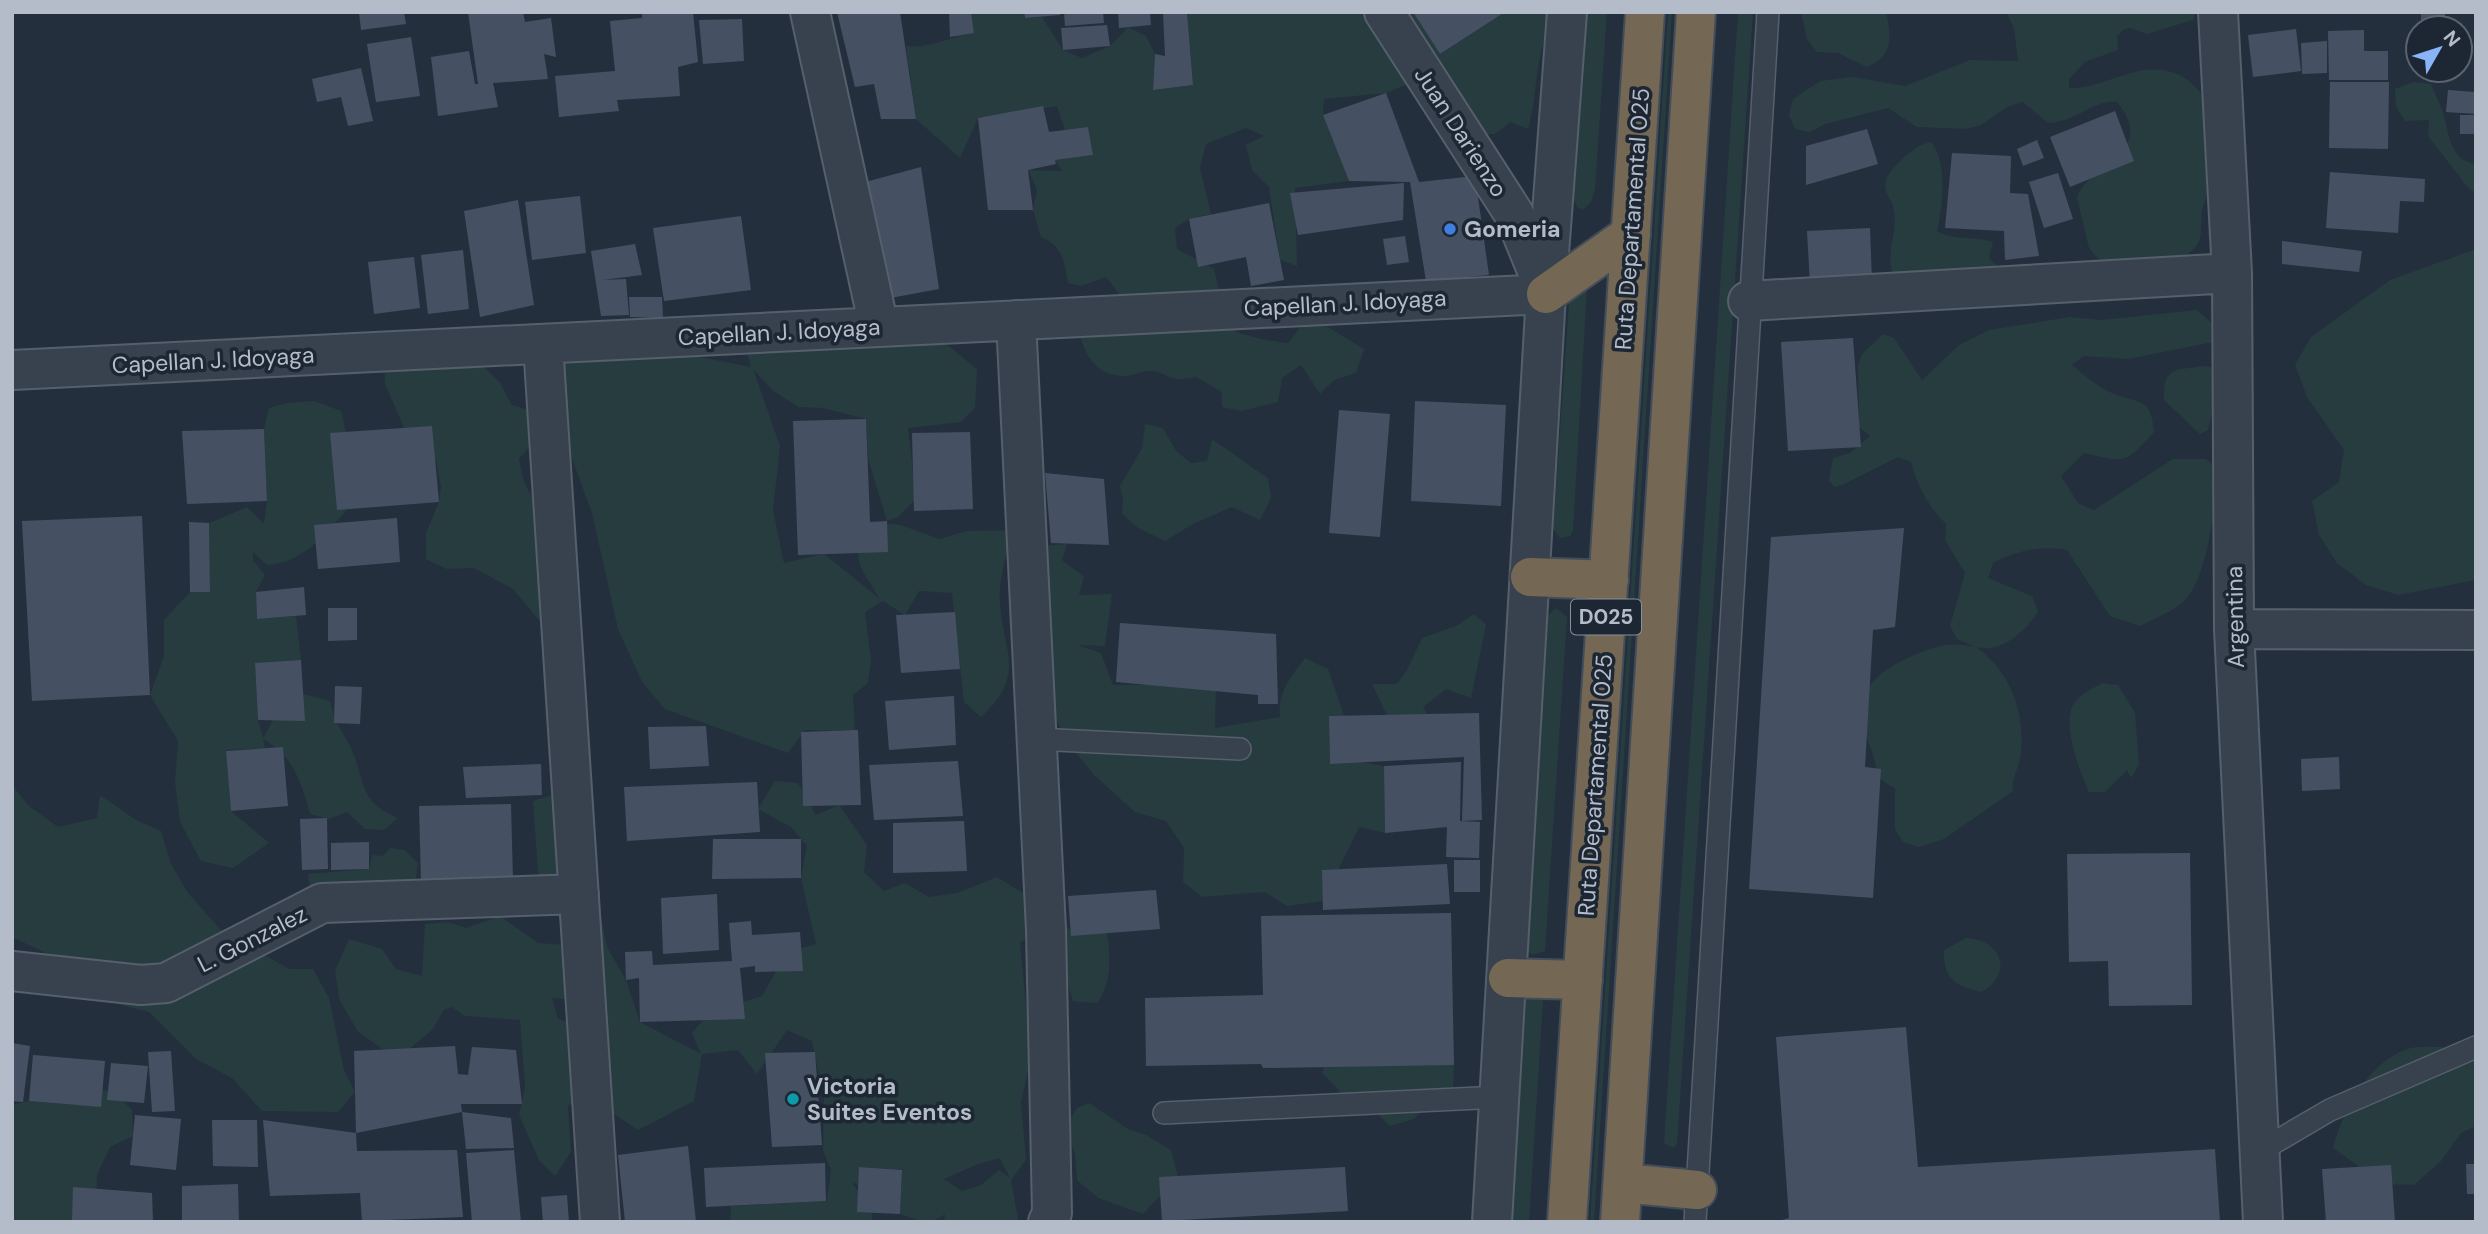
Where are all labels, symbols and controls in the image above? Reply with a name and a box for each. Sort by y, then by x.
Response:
north arrow [2404,14,2474,84]
text: N [2438,25,2466,52]
street label: Juan Darienzo [1408,61,1514,203]
street label: Ruta Departamental 025 [1608,87,1656,351]
place label: Gomeria [1464,214,1561,244]
marker: Gomeria [1442,221,1458,237]
street label: Capellan J. Idoyaga [1243,283,1447,323]
street label: Capellan J. Idoyaga [677,312,881,352]
street label: Capellan J. Idoyaga [111,340,315,380]
street label: Argentina [2219,566,2251,668]
road number: D025 [1571,600,1641,634]
street label: Ruta Departamental 025 [1571,653,1619,917]
street label: L. Gonzalez [192,899,312,979]
place label: Victoria Suites Eventos [807,1071,972,1127]
marker: Victoria Suites Eventos [785,1091,801,1107]

